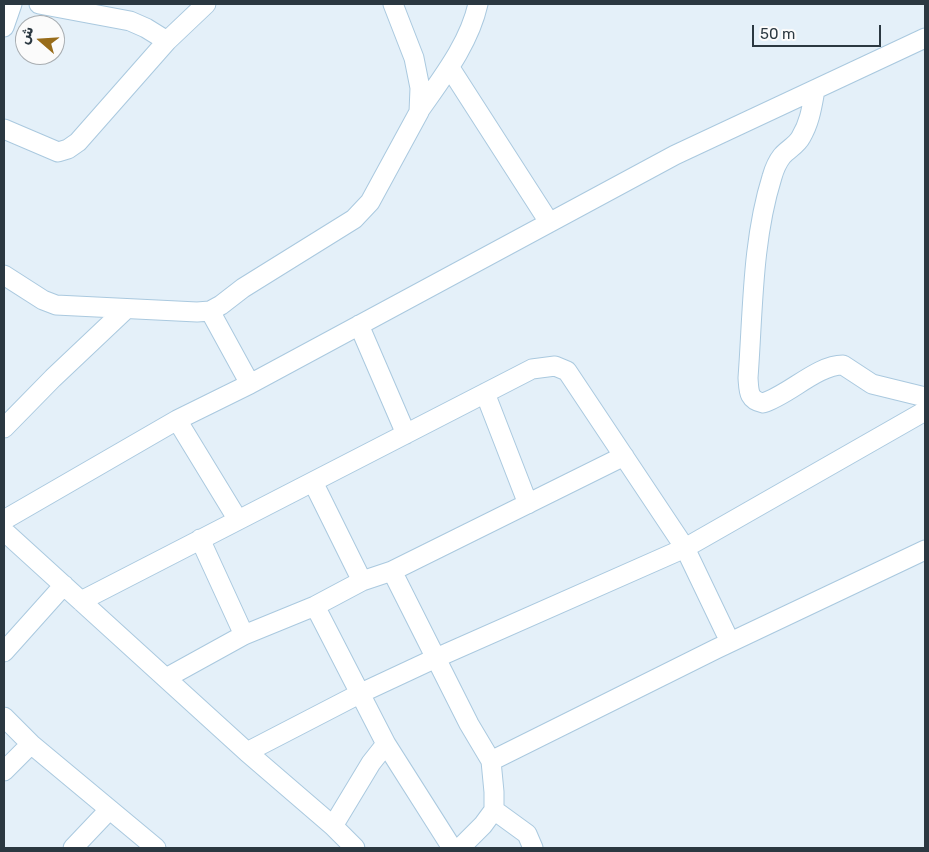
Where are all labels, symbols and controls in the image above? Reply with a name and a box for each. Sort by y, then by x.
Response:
north arrow [15,15,65,65]
scale bar [754,15,883,47]
text: ش [15,24,37,46]
text: 50 m [760,25,795,43]

